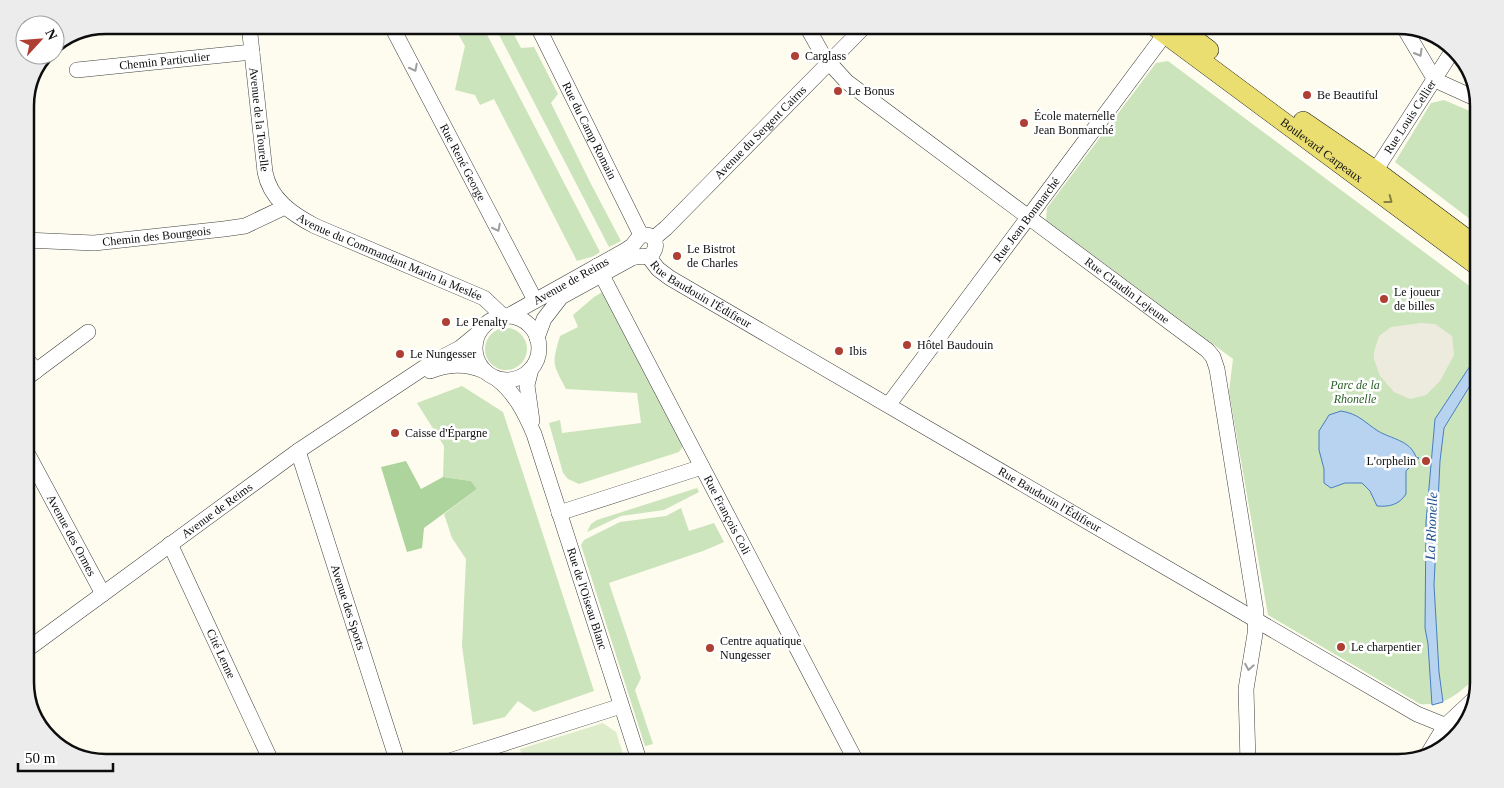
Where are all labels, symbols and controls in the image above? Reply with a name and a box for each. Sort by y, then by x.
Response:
north arrow [15,15,65,65]
text: N [42,27,60,42]
one-way arrow [1412,48,1422,57]
street label: Chemin Particulier [119,49,211,73]
place label: Carglass [805,49,846,63]
marker: Carglass [789,50,801,62]
one-way arrow [408,63,418,72]
street label: Avenue de la Tourelle [247,66,272,172]
street label: Rue Louis Cellier [1381,77,1439,156]
street label: Rue du Camp Romain [559,80,619,182]
street label: Avenue du Sergent Cairns [711,83,809,182]
place label: Le Bonus [848,84,895,98]
marker: Le Bonus [832,85,844,97]
place label: Be Beautiful [1317,88,1379,102]
marker: Be Beautiful [1301,89,1313,101]
place label: École maternelle Jean Bonmarché [1034,109,1115,137]
street label: Boulevard Carpeaux [1278,115,1366,185]
marker: École maternelle Jean Bonmarché [1018,117,1030,129]
street label: Rue René George [437,121,489,203]
street label: Rue Jean Bonmarché [990,175,1063,265]
one-way arrow [1383,194,1393,203]
street label: Avenue du Commandant Marin la Meslée [294,210,484,303]
street label: Chemin des Bourgeois [102,223,212,249]
one-way arrow [491,223,501,232]
place label: Le Bistrot de Charles [687,242,738,270]
marker: Le Bistrot de Charles [671,250,683,262]
street label: Avenue de Reims [531,254,611,308]
street label: Rue Claudin Lejeune [1082,255,1172,327]
street label: Rue Baudouin l'Édifieur [647,258,754,331]
place label: Le joueur de billes [1394,285,1440,313]
marker: Le joueur de billes [1378,293,1390,305]
place label: Le Penalty [456,315,508,329]
marker: Le Penalty [440,316,452,328]
place label: Hôtel Baudouin [917,338,993,352]
marker: Hôtel Baudouin [901,339,913,351]
place label: Ibis [849,344,867,358]
marker: Ibis [833,345,845,357]
place label: Le Nungesser [410,347,476,361]
marker: Le Nungesser [394,348,406,360]
park label: Parc de la Rhonelle [1329,378,1380,406]
place label: Caisse d'Épargne [405,426,487,440]
marker: Caisse d'Épargne [389,427,401,439]
place label: L'orphelin [1367,454,1416,468]
marker: L'orphelin [1420,455,1432,467]
street label: Rue Baudouin l'Édifieur [996,464,1104,535]
street label: Rue François Coli [701,473,754,558]
street label: Avenue de Reims [179,480,255,541]
street label: Avenue des Ormes [44,492,99,579]
water label: La Rhonelle [1423,492,1440,561]
street label: Rue de l'Oiseau Blanc [564,546,610,652]
street label: Avenue des Sports [328,563,368,652]
street label: Cité Lenne [204,627,239,681]
place label: Centre aquatique Nungesser [720,634,802,662]
place label: Le charpentier [1351,640,1421,654]
marker: Le charpentier [1335,641,1347,653]
marker: Centre aquatique Nungesser [704,642,716,654]
one-way arrow [1245,663,1255,672]
scale bar [18,740,112,772]
text: 50 m [25,750,56,766]

